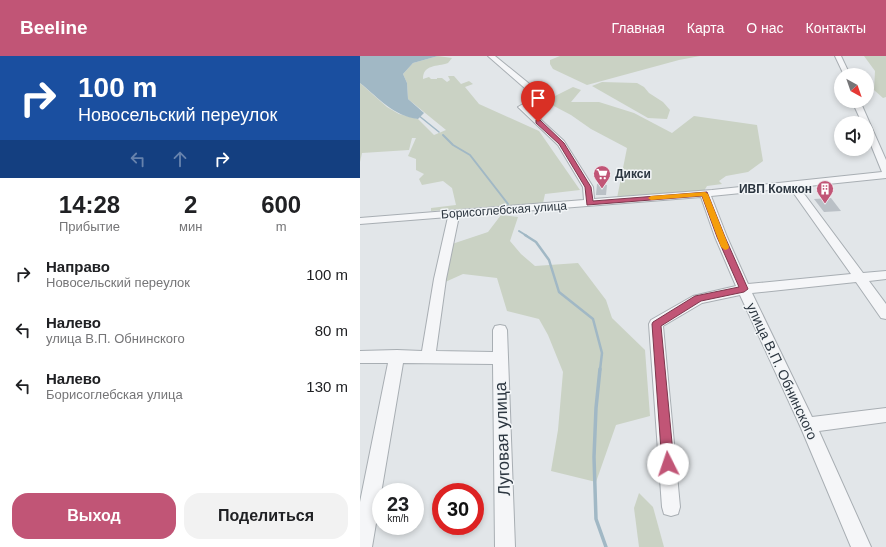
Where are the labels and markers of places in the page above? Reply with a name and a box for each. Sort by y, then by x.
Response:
pin [521,81,555,122]
supermarket icon: Дикси [592,164,612,189]
place label: Дикси [615,167,651,181]
building icon: ИВП Комкон [815,179,835,204]
place label: ИВП Комкон [739,182,812,196]

